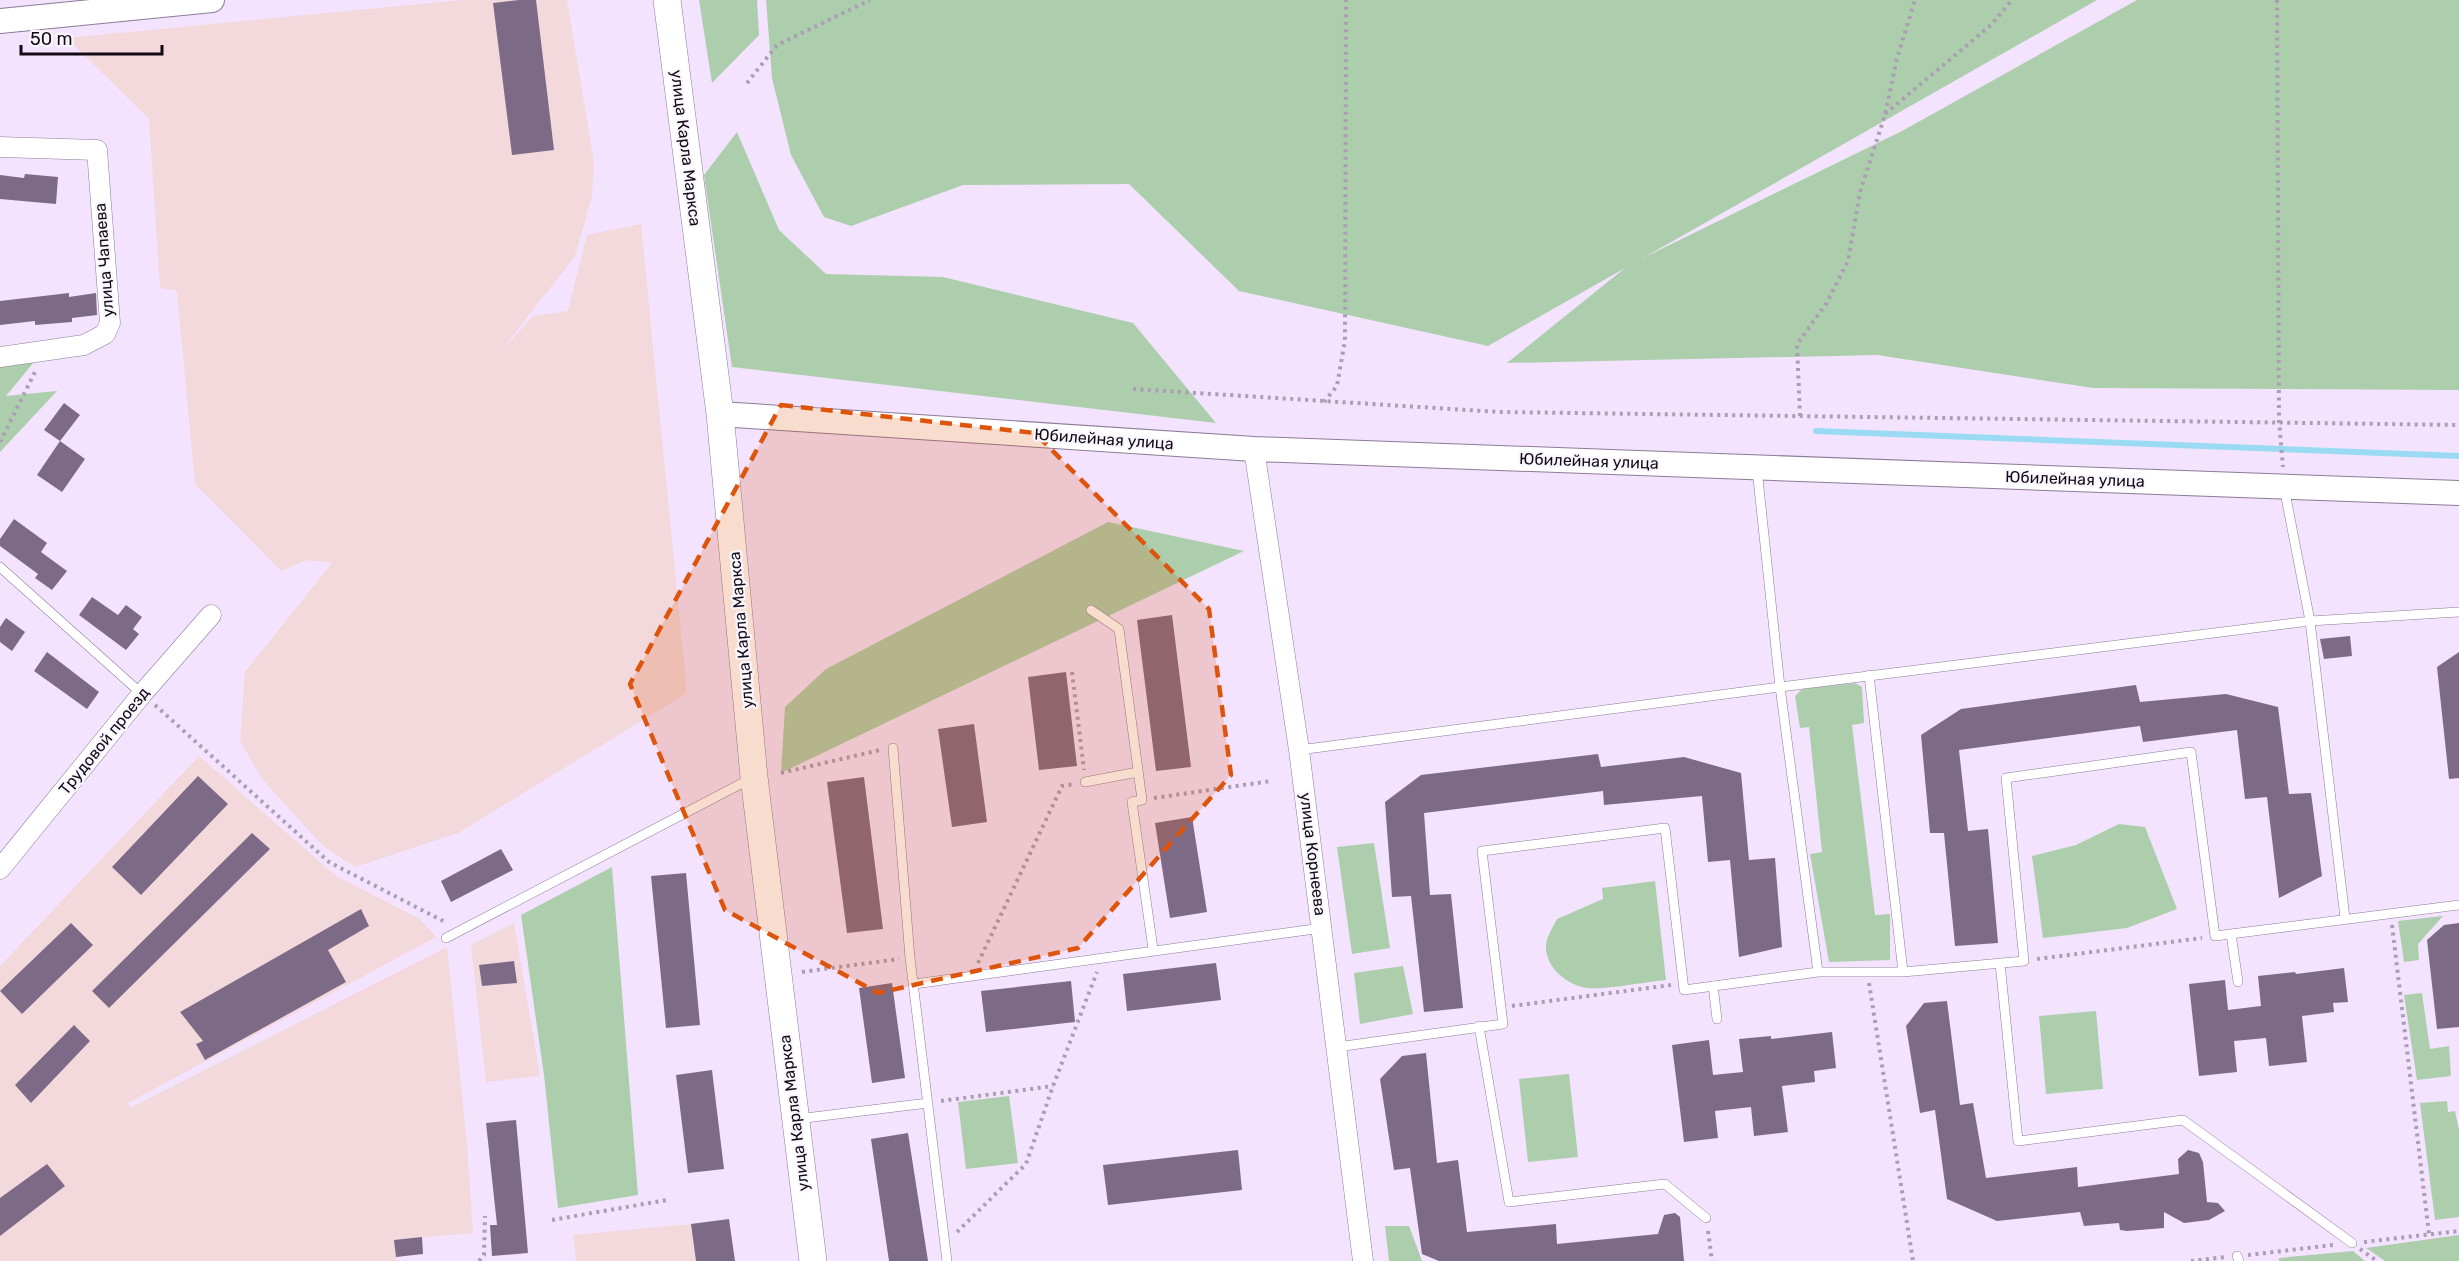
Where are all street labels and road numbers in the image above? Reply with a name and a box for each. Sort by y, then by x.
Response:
street label: улица Карла Маркса [667,69,705,227]
street label: улица Чапаева [91,202,117,318]
street label: Юбилейная улица [1034,425,1174,453]
street label: Юбилейная улица [1519,449,1659,473]
street label: Юбилейная улица [2005,467,2145,491]
street label: улица Карла Маркса [725,551,757,709]
street label: Трудовой проезд [55,683,153,799]
street label: улица Корнеева [1296,791,1330,917]
street label: улица Карла Маркса [775,1034,813,1192]

